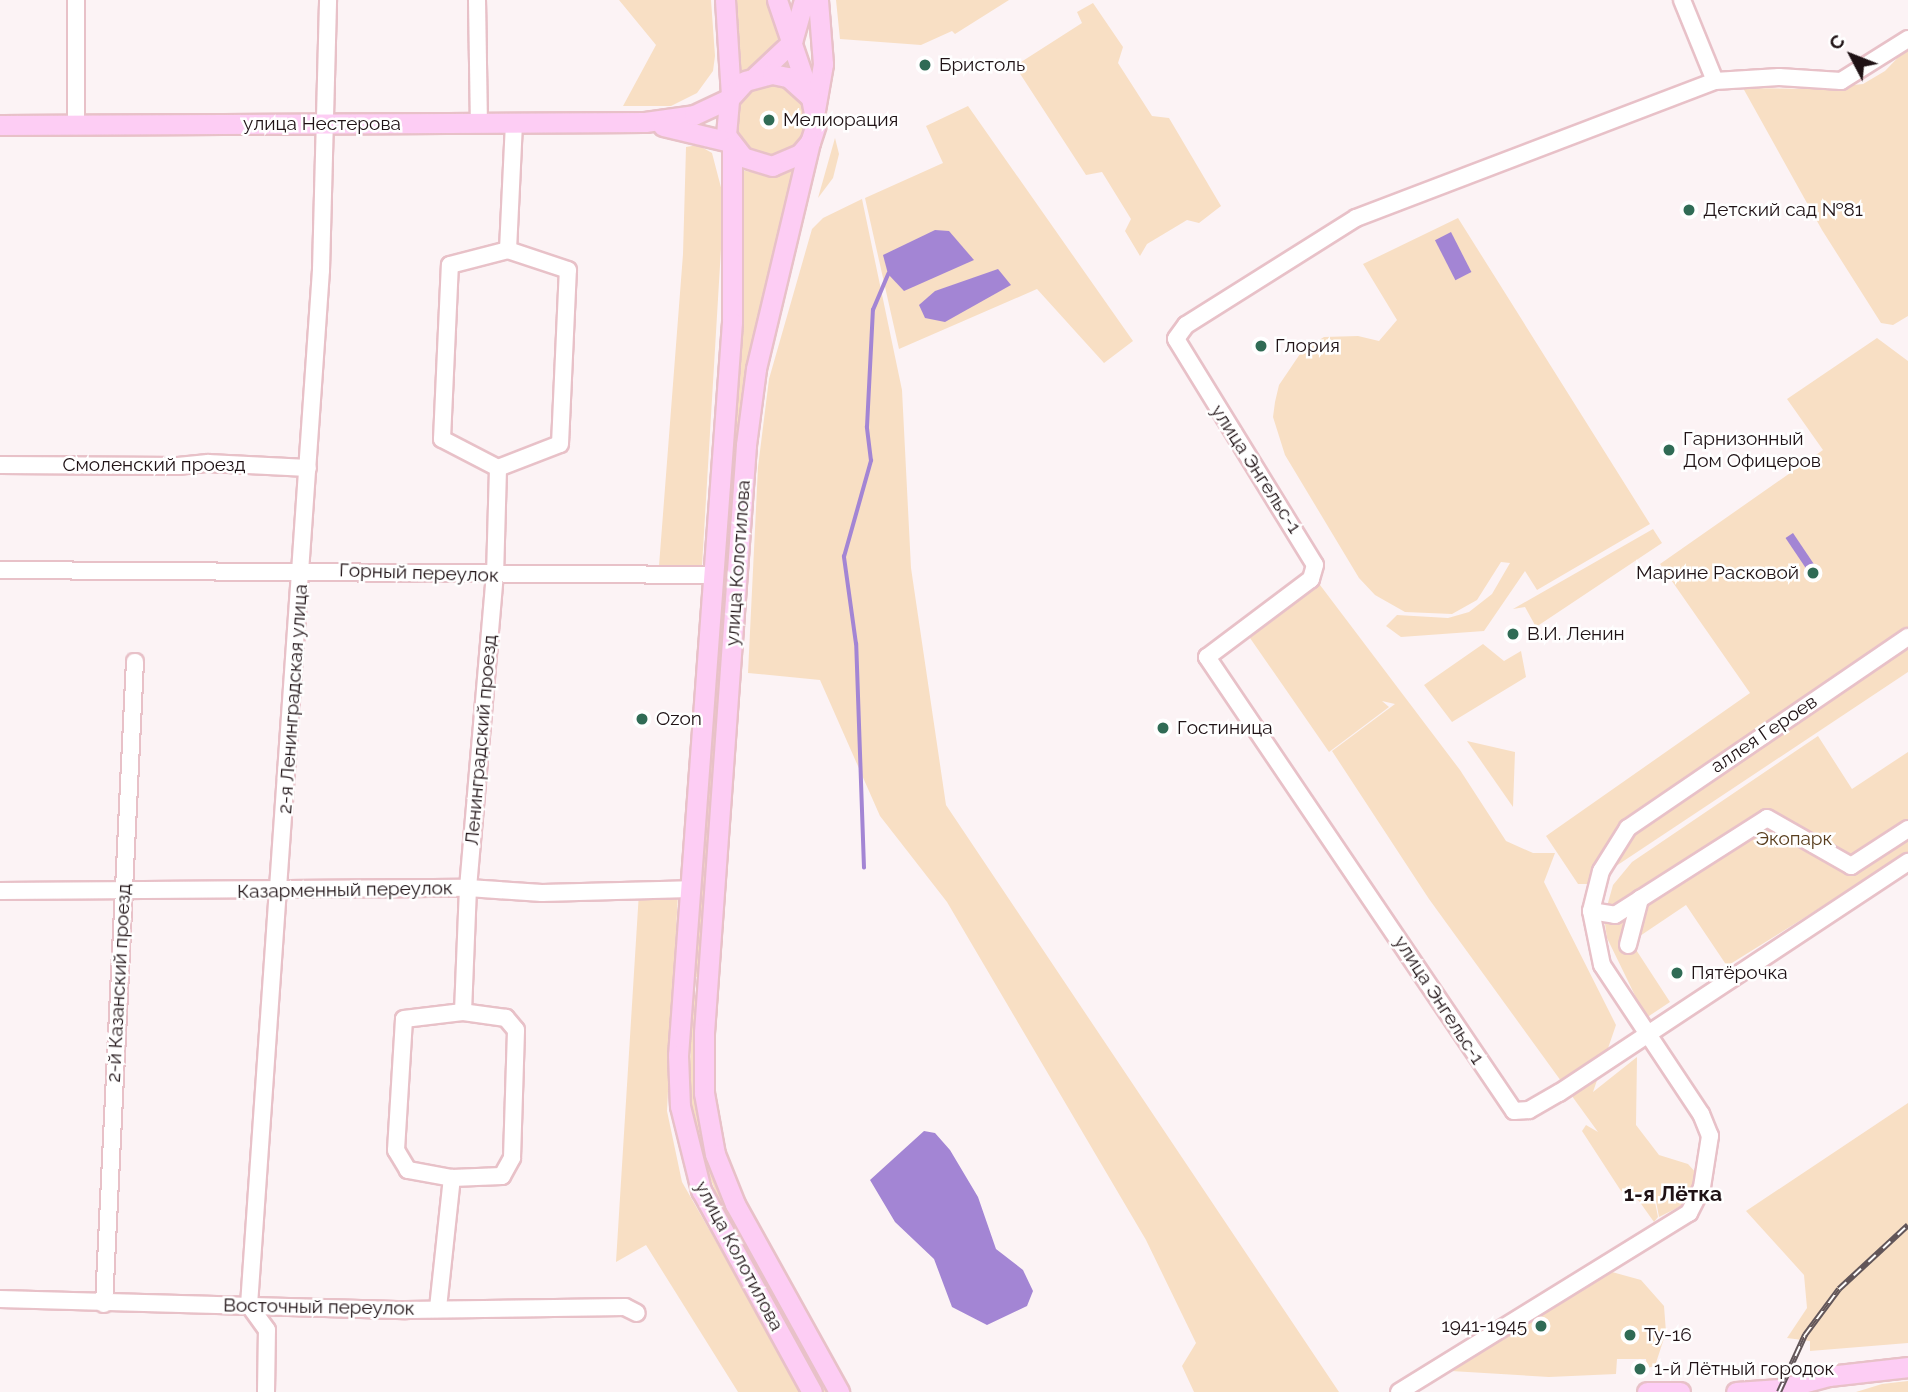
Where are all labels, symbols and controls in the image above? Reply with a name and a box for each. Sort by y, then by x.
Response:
north arrow [1817,21,1887,91]
text: С [1824,30,1849,54]
place label: Бристоль [939,54,1025,76]
marker: Бристоль [917,57,933,73]
place label: Мелиорация [783,109,898,131]
marker: Мелиорация [761,112,777,128]
street label: улица Нестерова [243,113,401,135]
place label: Детский сад №81 [1703,199,1863,221]
marker: Детский сад №81 [1681,202,1697,218]
place label: Глория [1275,335,1340,357]
marker: Глория [1253,338,1269,354]
street label: улица Энгельс-1 [1206,401,1306,537]
place label: Гарнизонный Дом Офицеров [1683,428,1821,472]
marker: Гарнизонный Дом Офицеров [1661,442,1677,458]
street label: Смоленский проезд [62,454,246,476]
street label: улица Колотилова [721,479,755,647]
street label: Горный переулок [339,559,499,587]
place label: Марине Расковой [1636,562,1799,584]
marker: Марине Расковой [1805,565,1821,581]
street label: 2-я Ленинградская улица [274,583,312,815]
place label: В.И. Ленин [1527,623,1625,645]
marker: В.И. Ленин [1505,626,1521,642]
street label: Ленинградский проезд [460,634,502,846]
street label: аллея Героев [1707,690,1821,778]
place label: Ozon [656,708,702,730]
marker: Ozon [634,711,650,727]
place label: Гостиница [1177,717,1273,739]
marker: Гостиница [1155,720,1171,736]
park label: Экопарк [1756,828,1832,850]
street label: Казарменный переулок [237,877,453,903]
street label: 2-й Казанский проезд [102,883,136,1083]
street label: улица Энгельс-1 [1389,932,1489,1068]
place label: Пятёрочка [1691,962,1788,984]
marker: Пятёрочка [1669,965,1685,981]
street label: улица Колотилова [690,1177,788,1335]
district label: 1-я Лётка [1624,1181,1722,1207]
street label: Восточный переулок [223,1294,415,1320]
place label: 1941-1945 [1442,1315,1527,1337]
marker: 1941-1945 [1533,1318,1549,1334]
place label: Ту-16 [1644,1324,1692,1346]
marker: Ту-16 [1622,1327,1638,1343]
place label: 1-й Лётный городок [1654,1358,1834,1380]
marker: 1-й Лётный городок [1632,1361,1648,1377]

